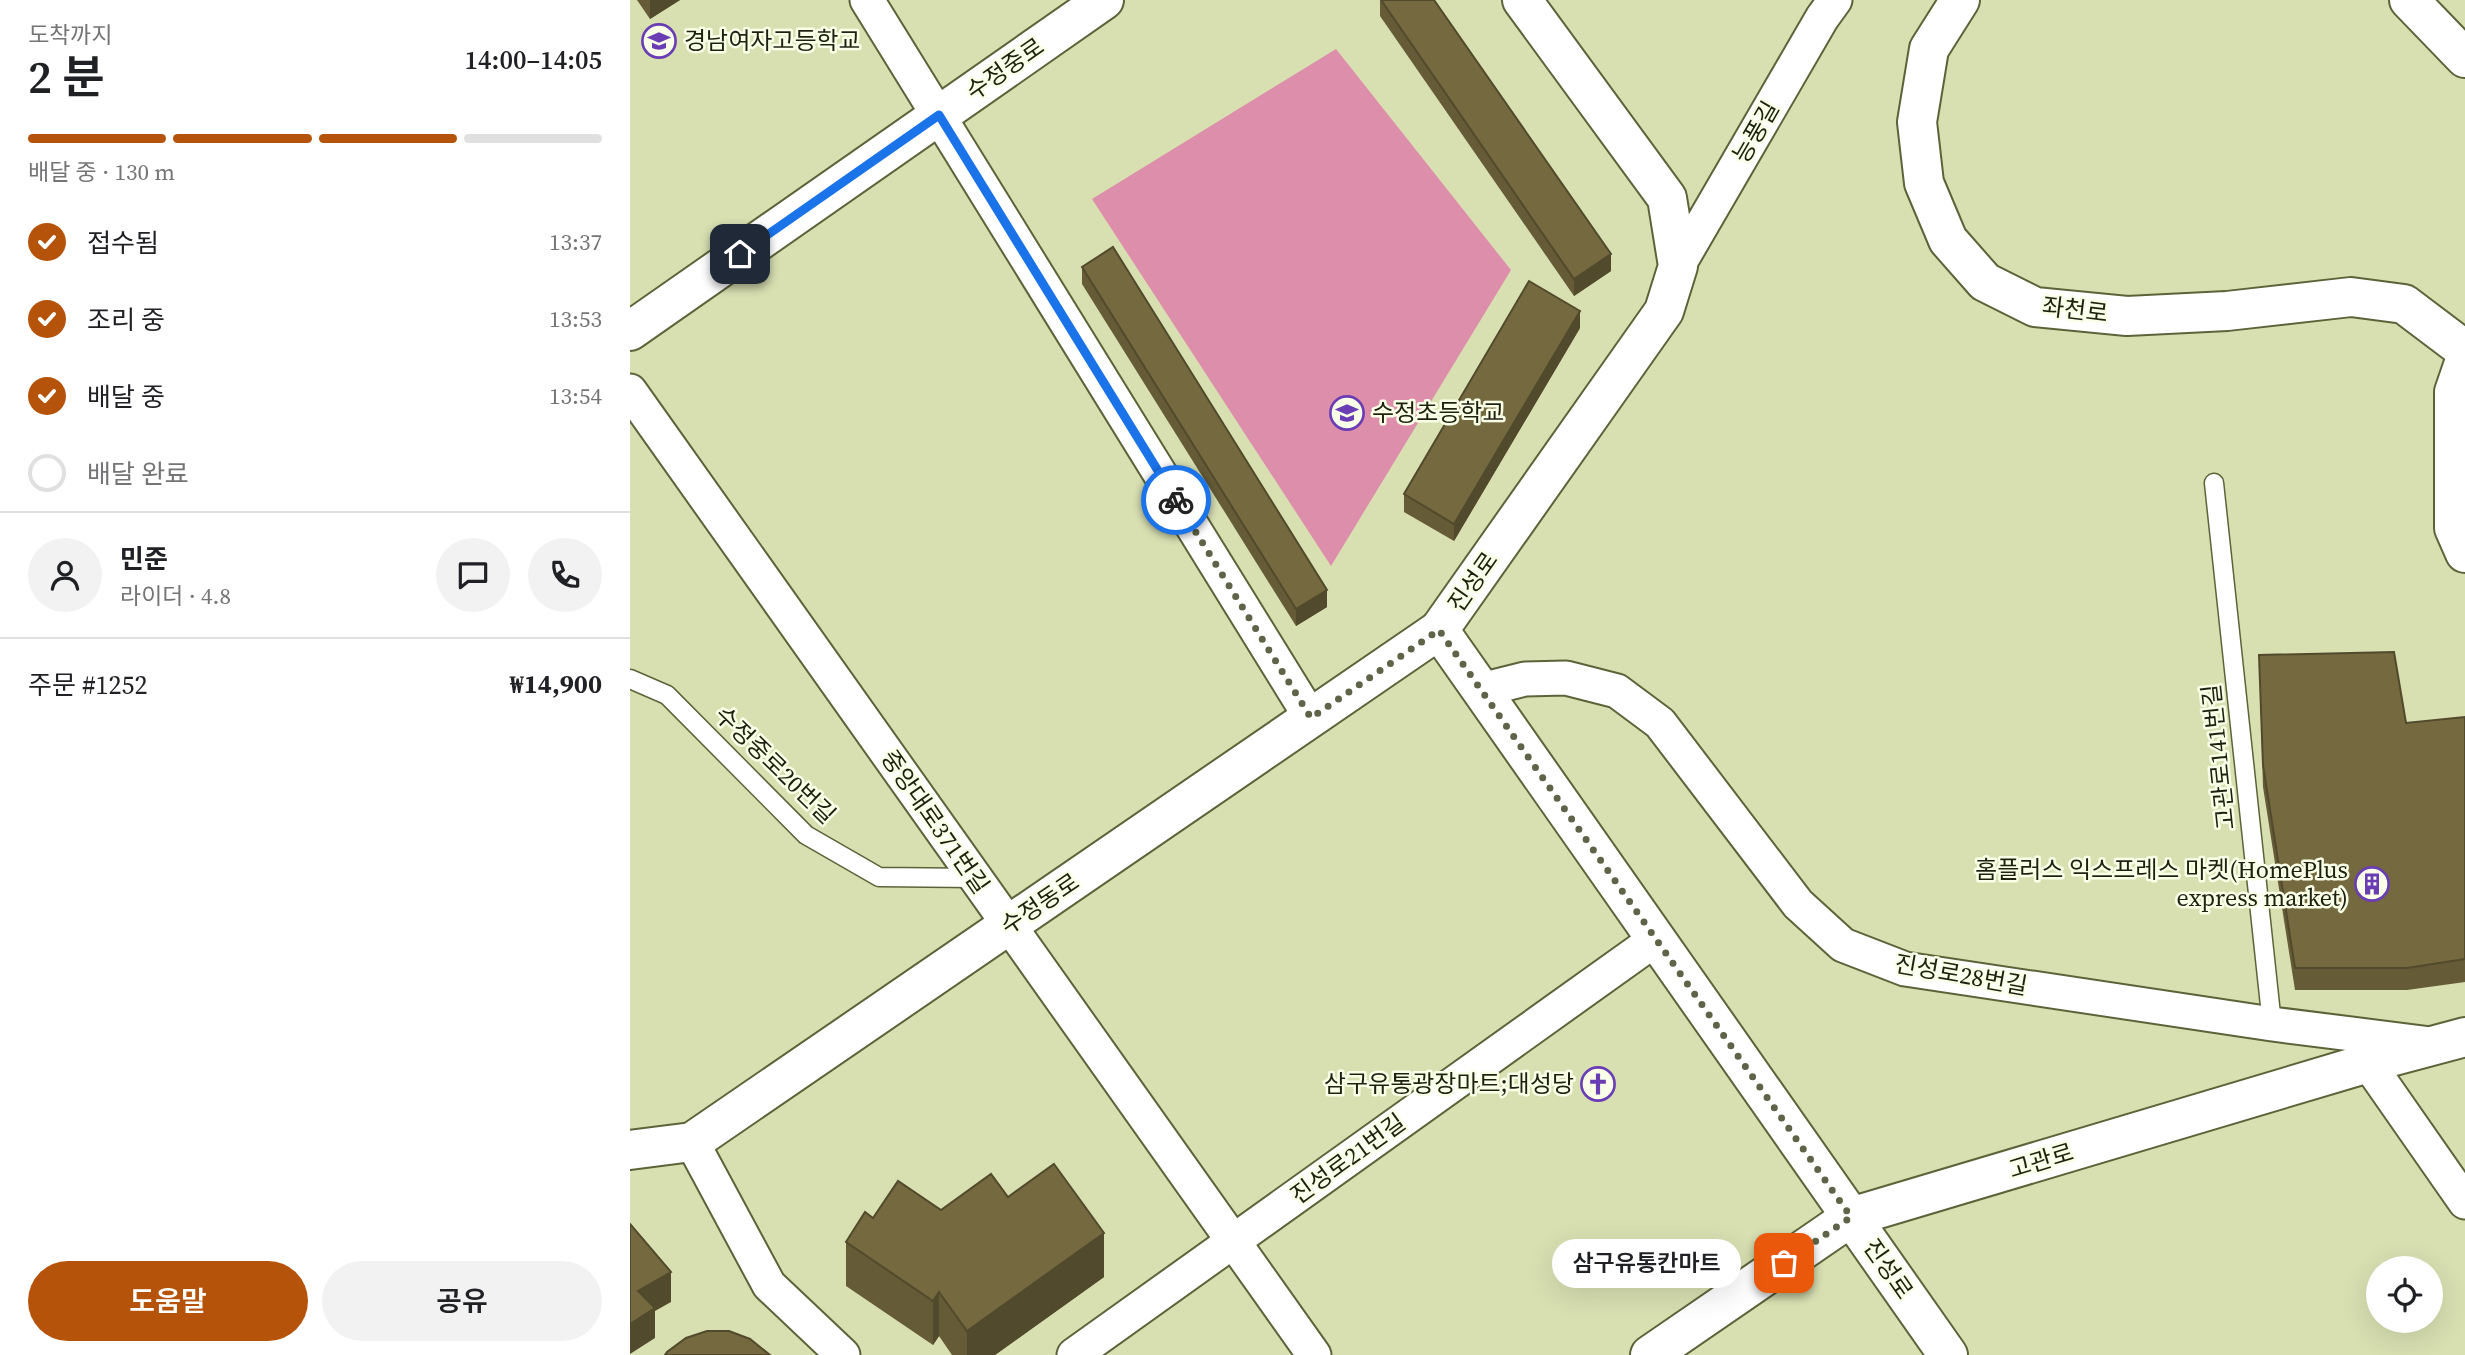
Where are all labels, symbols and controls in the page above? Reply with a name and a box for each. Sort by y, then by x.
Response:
text: 도착까지 [28,19,113,51]
school or university icon: 경남여자고등학교 [640,22,678,60]
place label: 경남여자고등학교 [684,24,861,57]
street label: 수정중로 [959,30,1050,107]
text: 14:00–14:05 [465,42,602,78]
text: 2 분 [28,45,105,108]
street label: 능풍길 [1725,95,1786,169]
text: 배달 중 · 130 m [28,156,175,188]
icon: check [28,223,66,261]
pin [710,224,770,284]
text: 접수됨 [87,225,159,261]
text: 13:37 [549,226,602,258]
icon: home [721,235,759,273]
street label: 좌천로 [2040,289,2110,330]
icon: check [28,300,66,338]
text: 조리 중 [87,302,165,338]
text: 13:53 [549,303,602,335]
icon: check [28,377,66,415]
text: 배달 중 [87,379,165,415]
text: 13:54 [549,380,602,412]
school or university icon: 수정초등학교 [1328,394,1366,432]
place label: 수정초등학교 [1372,396,1504,429]
text: 배달 완료 [87,456,189,492]
courier [1141,465,1211,535]
icon: bike [1157,481,1195,519]
button: person [28,538,102,612]
button: chat [436,538,510,612]
button: phone [528,538,602,612]
text: 민준 [120,541,168,577]
street label: 진성로 [1440,545,1505,618]
text: 라이더 · 4.8 [120,580,231,612]
text: ₩14,900 [510,666,602,702]
text: 주문 #1252 [28,667,148,703]
street label: 고관로141번길 [2194,683,2243,832]
street label: 수정중로20번길 [708,698,843,831]
street label: 중앙대로371번길 [874,743,997,900]
place label: 홈플러스 익스프레스 마켓(HomePlus express market) [1975,853,2348,914]
street label: 수정동로 [994,865,1086,942]
building icon: 홈플러스 익스프레스 마켓(HomePlus express market) [2353,865,2391,903]
street label: 진성로28번길 [1892,947,2030,1002]
church icon: 삼구유통광장마트;대성당 [1579,1065,1617,1103]
place label: 삼구유통광장마트;대성당 [1324,1067,1574,1100]
street label: 진성로21번길 [1284,1106,1412,1211]
street label: 고관로 [2004,1135,2077,1186]
street label: 진성로 [1856,1232,1921,1305]
pin [1754,1233,1814,1293]
callout: 삼구유통칸마트 [1553,1238,1742,1288]
icon: bag [1765,1244,1803,1282]
text: 삼구유통칸마트 [1572,1247,1721,1279]
map controls [2366,1256,2443,1333]
button: locate [2366,1256,2443,1333]
button: 도움말 [28,1261,308,1341]
button: 공유 [322,1261,602,1341]

